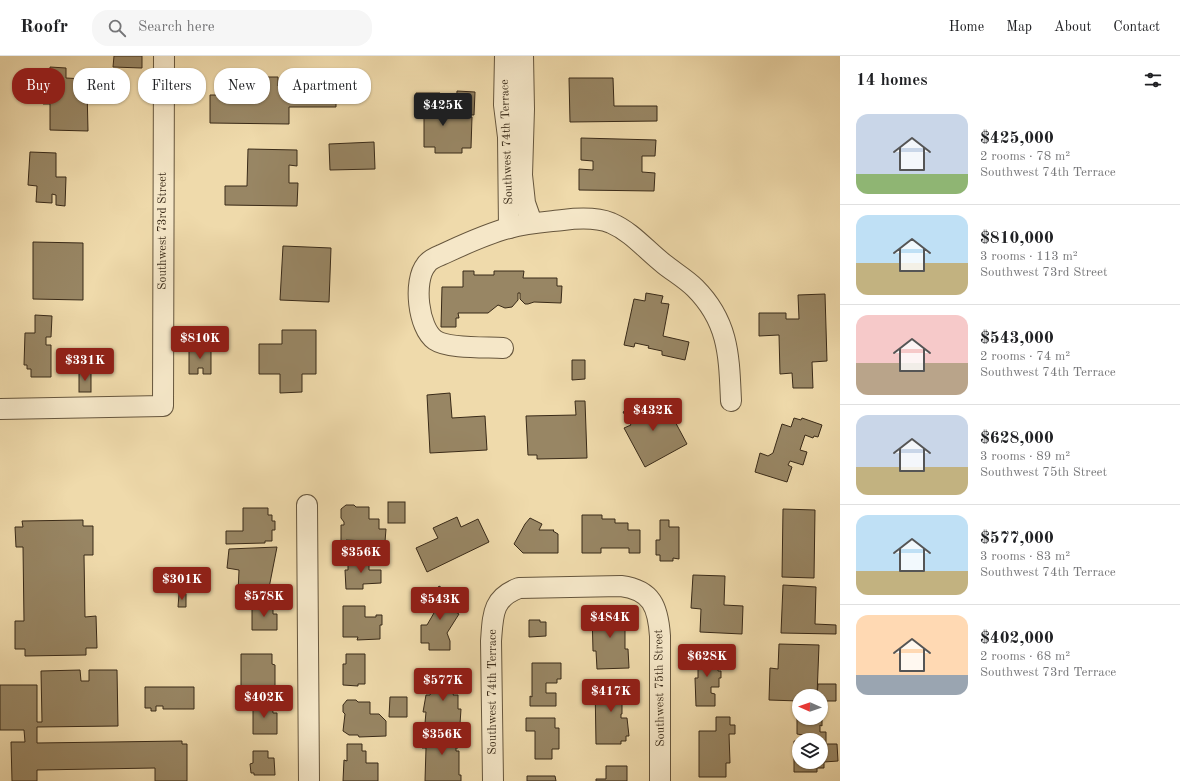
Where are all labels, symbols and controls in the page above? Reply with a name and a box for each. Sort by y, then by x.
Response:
search box [92,10,372,46]
icon: search [106,17,128,39]
text: Roofr [20,18,68,37]
text: Search here [138,20,215,35]
text: Home [949,20,984,34]
text: Map [1006,20,1032,34]
text: About [1054,20,1091,34]
text: Contact [1113,20,1160,34]
chip: Buy [12,68,65,104]
chip: Rent [73,68,130,104]
chip: Filters [138,68,206,104]
chip: New [214,68,270,104]
chip: Apartment [278,68,371,104]
icon: filters [1142,69,1164,91]
text: 14 homes [856,72,928,89]
street label: Southwest 74th Terrace [499,79,515,205]
pin: $425K [415,93,471,127]
text: $425K [423,99,463,112]
icon: home [888,130,936,178]
text: $425,000 [980,130,1054,147]
text: 2 rooms · 78 m² [980,150,1070,163]
text: Southwest 74th Terrace [980,166,1116,179]
street label: Southwest 73rd Street [157,172,169,290]
text: $810,000 [980,230,1054,247]
icon: home [888,231,936,279]
text: 3 rooms · 113 m² [980,250,1078,263]
text: Southwest 73rd Street [980,266,1108,279]
pin: $810K [172,326,228,360]
text: $543,000 [980,330,1054,347]
icon: home [888,331,936,379]
text: $810K [180,332,220,345]
pin: $331K [57,348,113,382]
text: 2 rooms · 74 m² [980,350,1070,363]
text: $331K [65,354,105,367]
text: Southwest 74th Terrace [980,366,1116,379]
pin: $432K [625,398,681,432]
text: $432K [633,404,673,417]
text: $628,000 [980,430,1054,447]
icon: home [888,431,936,479]
text: 3 rooms · 89 m² [980,450,1070,463]
text: Southwest 75th Street [980,466,1107,479]
text: $577,000 [980,530,1054,547]
icon: home [888,531,936,579]
pin: $356K [333,540,389,574]
text: $356K [341,546,381,559]
text: 3 rooms · 83 m² [980,550,1070,563]
text: Southwest 74th Terrace [980,566,1116,579]
pin: $301K [154,567,210,601]
text: $301K [162,573,202,586]
pin: $578K [236,584,292,618]
pin: $543K [412,587,468,621]
text: $578K [244,590,284,603]
text: $543K [420,593,460,606]
pin: $484K [582,605,638,639]
text: $484K [590,611,630,624]
street label: Southwest 74th Terrace [487,629,499,755]
street label: Southwest 75th Street [652,629,667,747]
text: $402,000 [980,630,1054,647]
icon: home [888,631,936,679]
pin: $628K [679,644,735,678]
text: $628K [687,650,727,663]
text: 2 rooms · 68 m² [980,650,1070,663]
text: Southwest 73rd Terrace [980,666,1116,679]
pin: $577K [415,668,471,702]
text: $577K [423,674,463,687]
pin: $417K [583,679,639,713]
pin: $402K [236,685,292,719]
text: $417K [591,685,631,698]
north arrow [792,689,828,725]
map controls [792,689,828,769]
text: $402K [244,691,284,704]
pin: $356K [414,722,470,756]
text: $356K [422,728,462,741]
button: layers [792,733,828,769]

